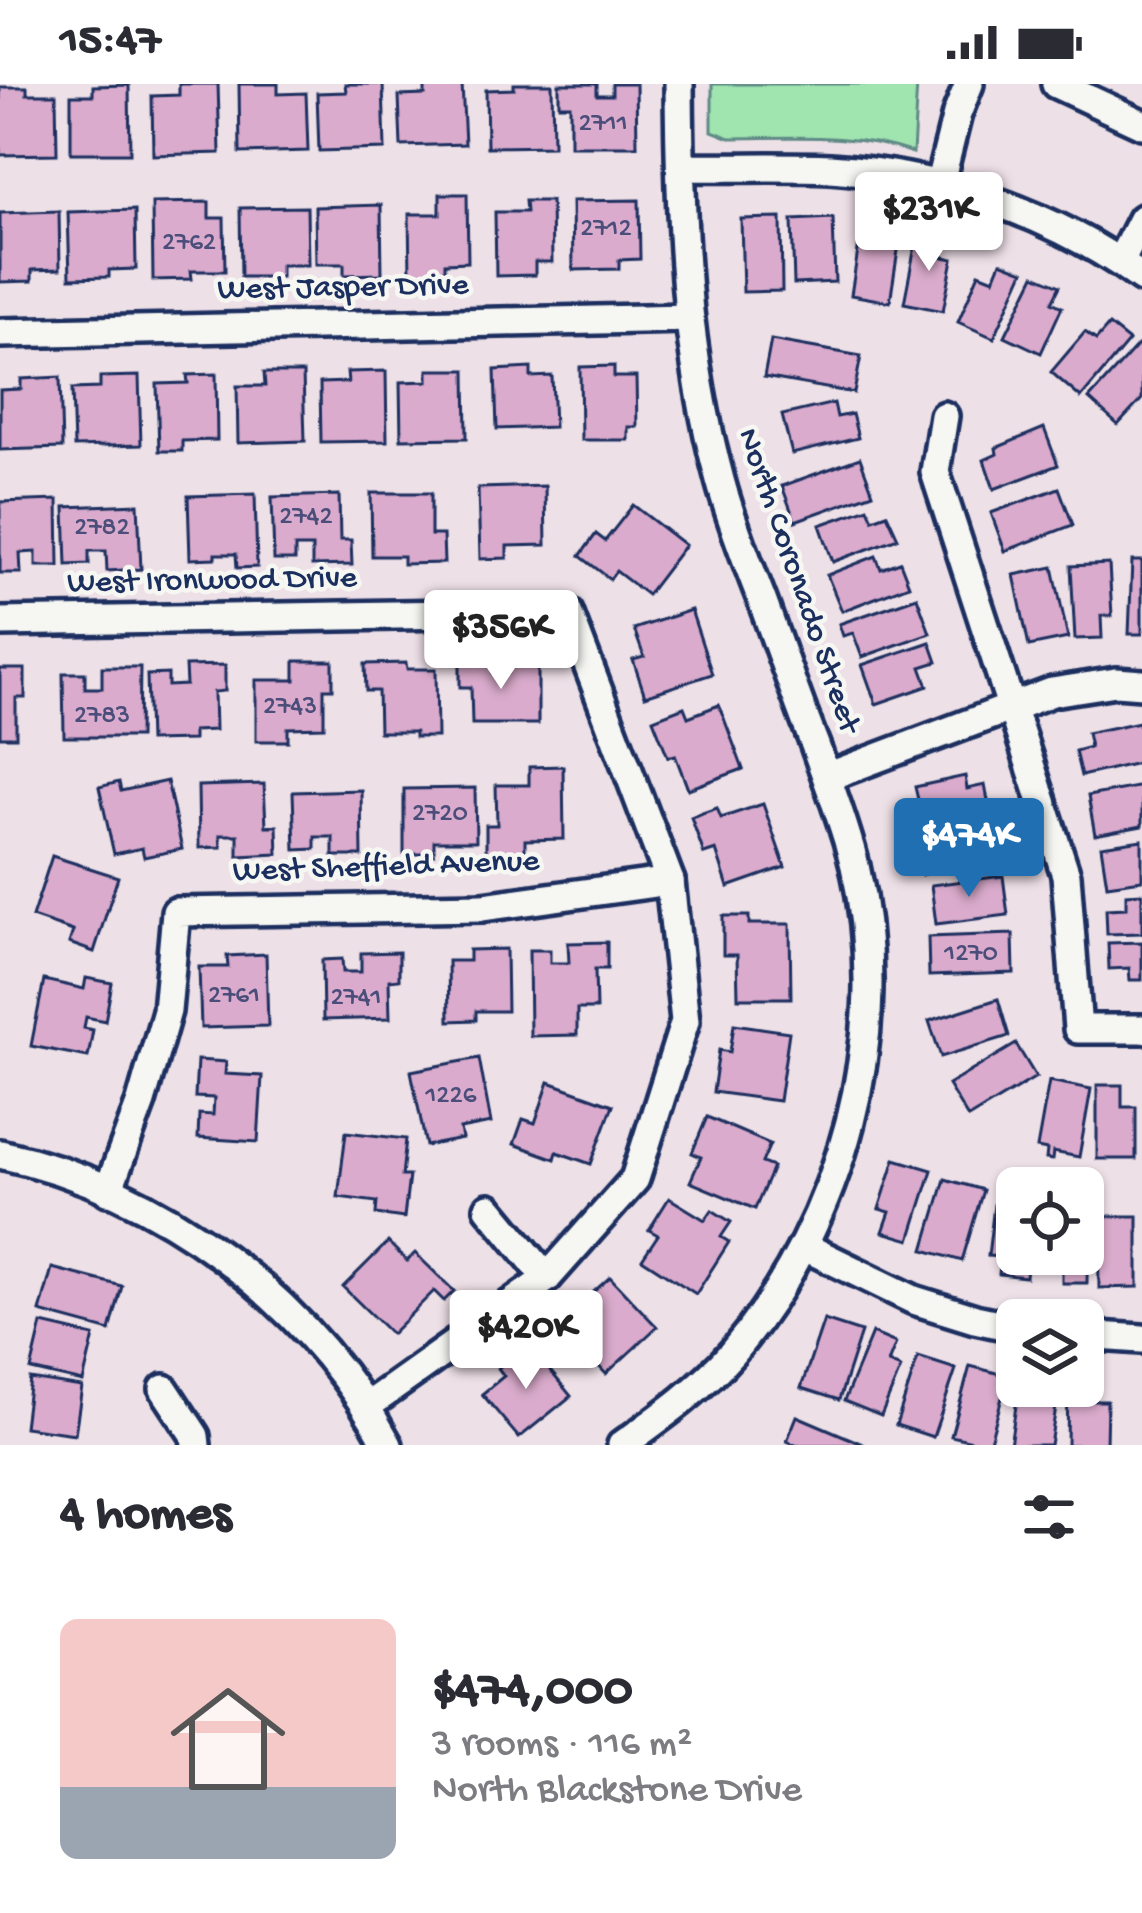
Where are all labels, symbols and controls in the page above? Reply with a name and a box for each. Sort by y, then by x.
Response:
text: 15:47 [60,16,161,69]
house number: 2711 [578,109,628,141]
pin: $231K [845,172,1013,274]
text: $231K [882,188,976,234]
house number: 2712 [580,214,632,246]
house number: 2762 [162,228,216,260]
street label: West Jasper Drive [217,268,470,310]
street label: North Coronado Street [727,424,868,741]
house number: 2742 [279,502,333,534]
house number: 2782 [74,513,130,545]
street label: West Ironwood Drive [67,560,358,604]
pin: $356K [417,590,585,692]
text: $356K [451,606,551,652]
house number: 2743 [263,692,317,724]
house number: 2783 [74,701,130,733]
pin: $474K [885,798,1053,900]
house number: 2720 [412,799,468,831]
text: $474K [921,814,1017,860]
street label: West Sheffield Avenue [232,844,541,892]
house number: 1270 [943,939,998,971]
house number: 2761 [208,981,260,1013]
house number: 2741 [331,983,381,1015]
house number: 1226 [424,1081,477,1113]
map controls [996,1167,1104,1407]
button: locate [996,1167,1104,1275]
pin: $420K [442,1290,610,1392]
button: layers [996,1299,1104,1407]
text: $420K [477,1306,575,1352]
icon: filters [1016,1484,1082,1550]
text: 4 homes [60,1487,231,1547]
text: $474,000 [432,1663,633,1723]
icon: home [156,1667,300,1811]
text: 3 rooms · 116 m² [432,1723,692,1769]
text: North Blackstone Drive [432,1769,802,1815]

